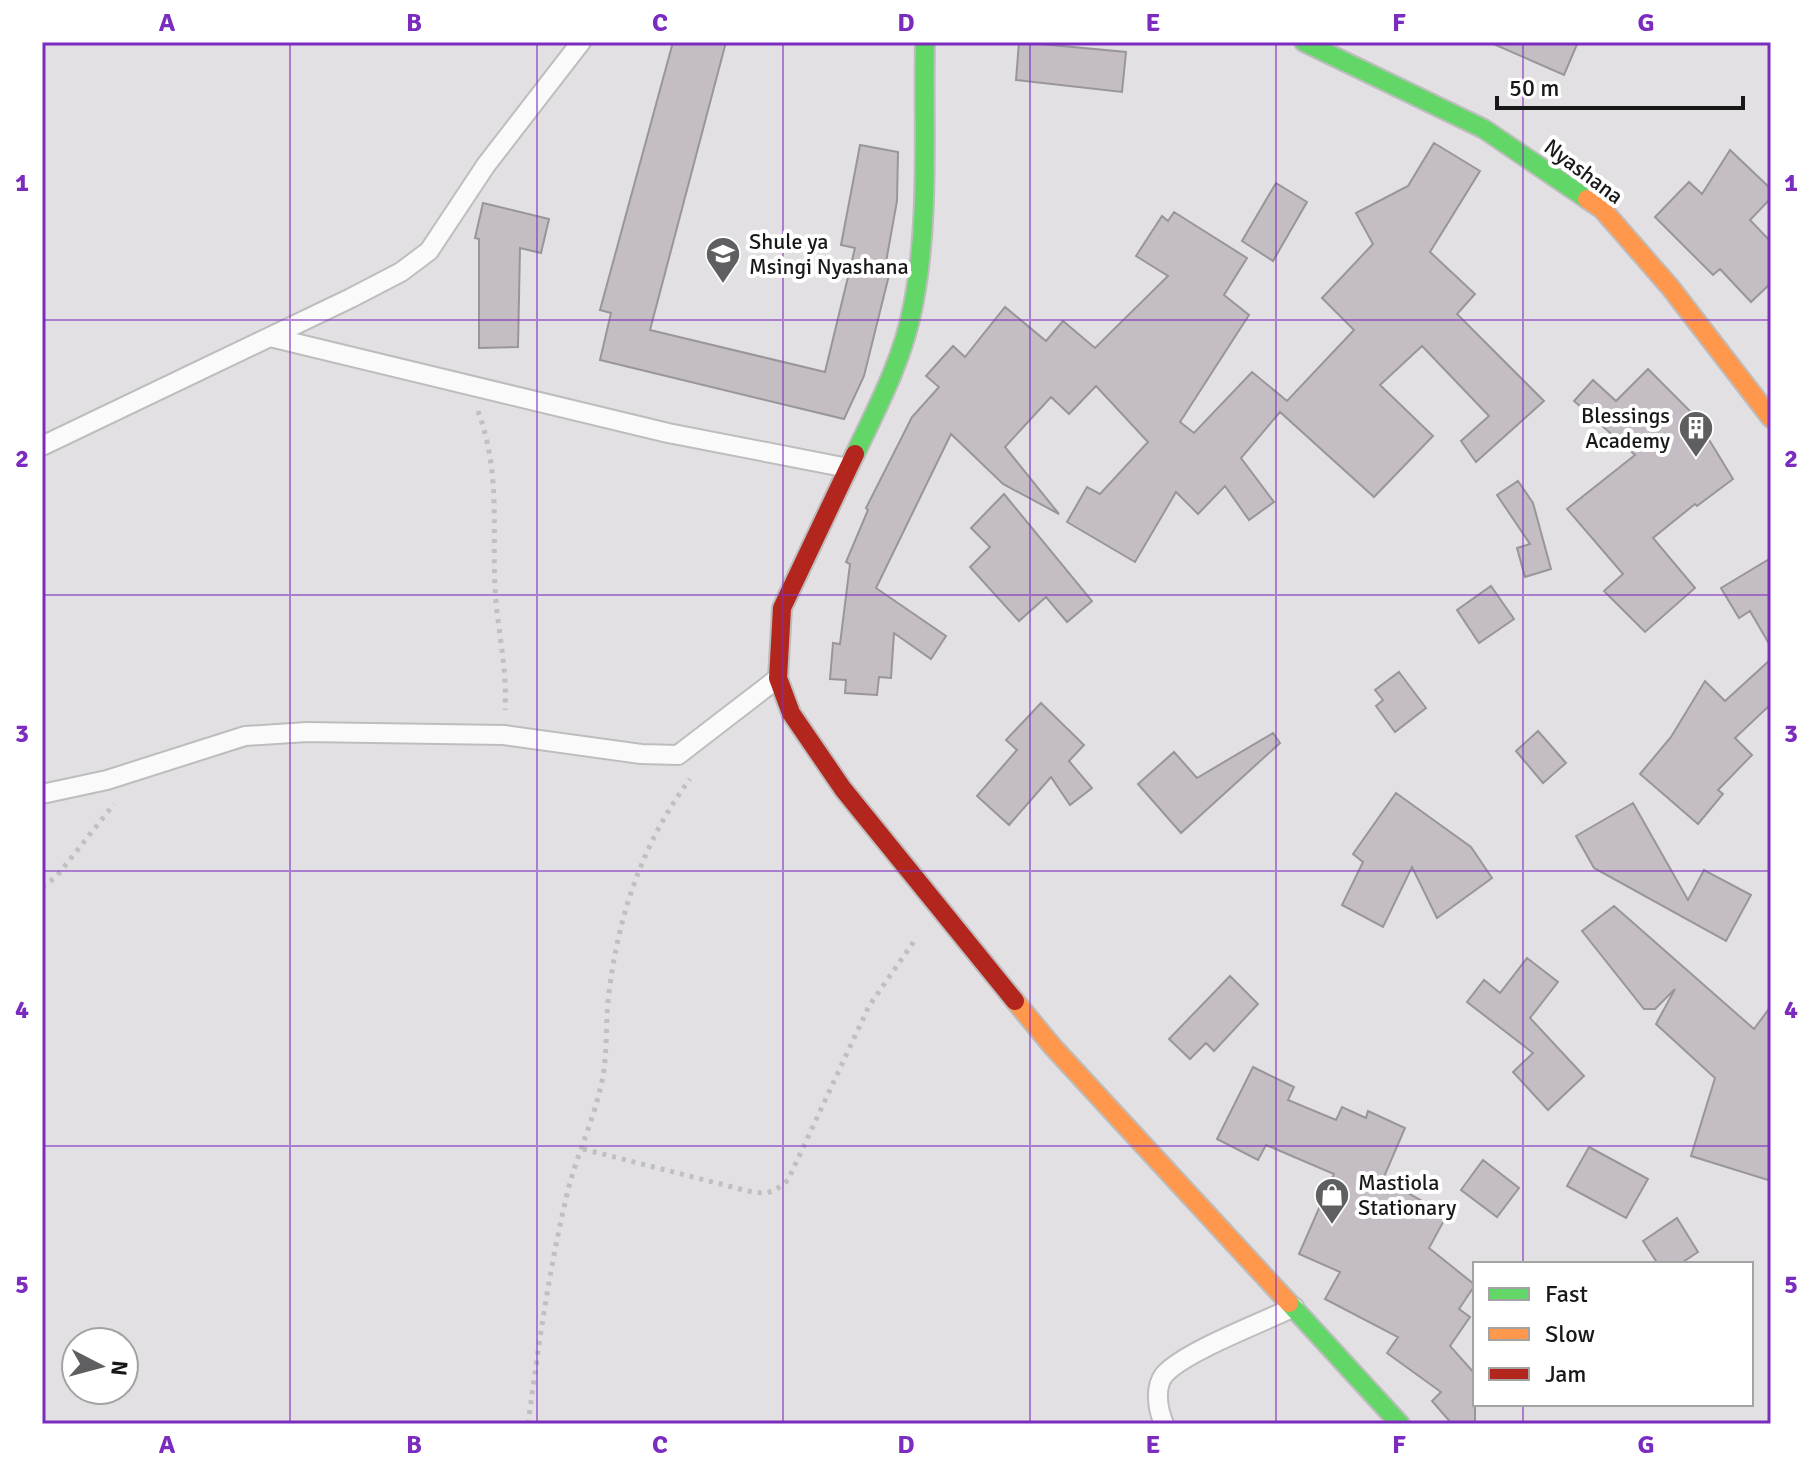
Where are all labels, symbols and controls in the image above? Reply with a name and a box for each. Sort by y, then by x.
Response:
text: A [159,7,176,39]
text: B [406,7,422,39]
text: C [652,7,668,39]
text: D [897,7,915,39]
text: E [1146,7,1160,39]
text: F [1392,7,1406,39]
text: G [1637,7,1655,39]
scale bar [1497,60,1743,110]
text: 50 m [1509,73,1559,103]
street label: Nyashana [1539,133,1629,210]
text: 1 [15,167,29,199]
text: 1 [1784,167,1798,199]
place label: Shule ya Msingi Nyashana [749,228,909,280]
school or university icon: Shule ya Msingi Nyashana [704,235,742,285]
place label: Blessings Academy [1581,402,1671,454]
building icon: Blessings Academy [1677,409,1715,459]
text: 2 [15,443,29,475]
text: 2 [1784,443,1798,475]
text: 3 [15,718,29,750]
text: 3 [1784,718,1798,750]
text: 4 [15,994,29,1026]
text: 4 [1784,994,1798,1026]
place label: Mastiola Stationary [1358,1169,1457,1221]
shop icon: Mastiola Stationary [1313,1176,1351,1226]
legend [1473,1262,1753,1406]
text: 5 [15,1269,29,1301]
text: 5 [1784,1269,1798,1301]
text: Fast [1545,1279,1588,1309]
text: Slow [1545,1319,1595,1349]
north arrow [60,1326,140,1406]
text: N [105,1359,134,1377]
text: Jam [1545,1359,1586,1389]
text: A [159,1429,176,1461]
text: B [406,1429,422,1461]
text: C [652,1429,668,1461]
text: D [897,1429,915,1461]
text: E [1146,1429,1160,1461]
text: F [1392,1429,1406,1461]
text: G [1637,1429,1655,1461]

